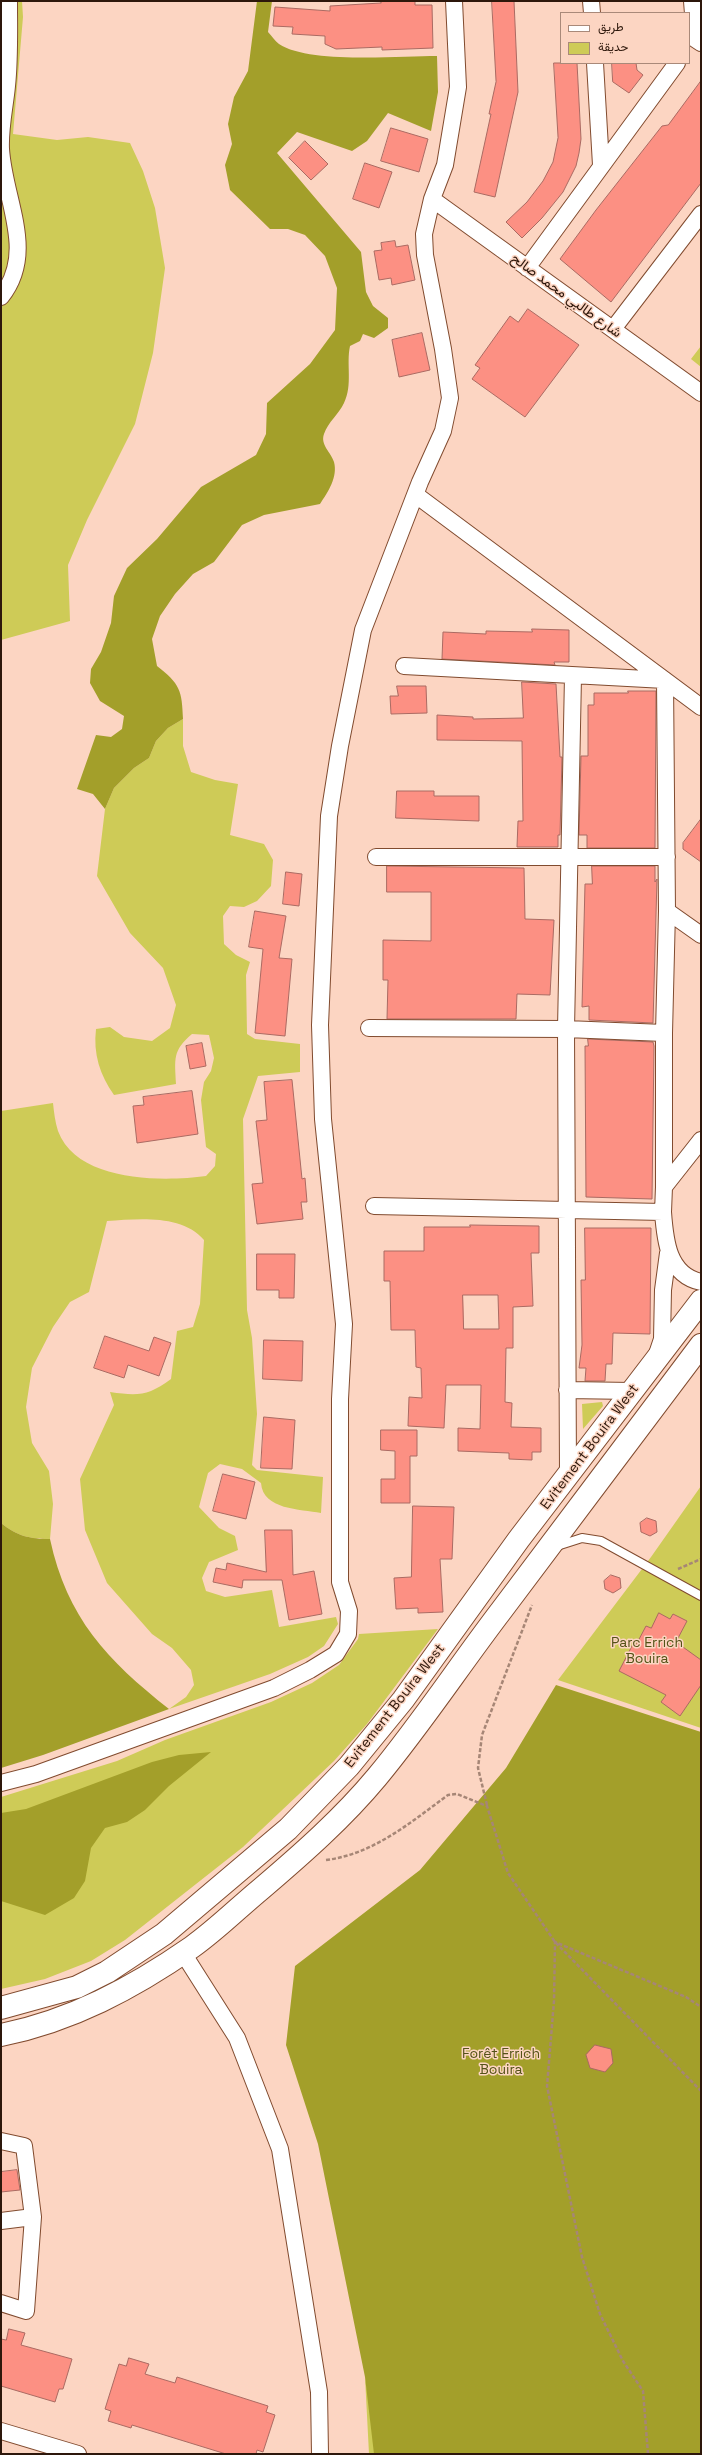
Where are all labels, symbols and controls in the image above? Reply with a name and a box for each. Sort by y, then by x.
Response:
legend [560,12,690,64]
text: طريق [598,19,623,35]
text: حديقة [598,39,628,55]
street label: شارع طالبي محمد صالح [507,250,625,342]
street label: Evitement Bouira West [537,1381,643,1513]
park label: Parc Errich Bouira [611,1635,683,1668]
street label: Evitement Bouira West [341,1641,449,1771]
park label: Forêt Errich Bouira [462,2046,540,2078]

